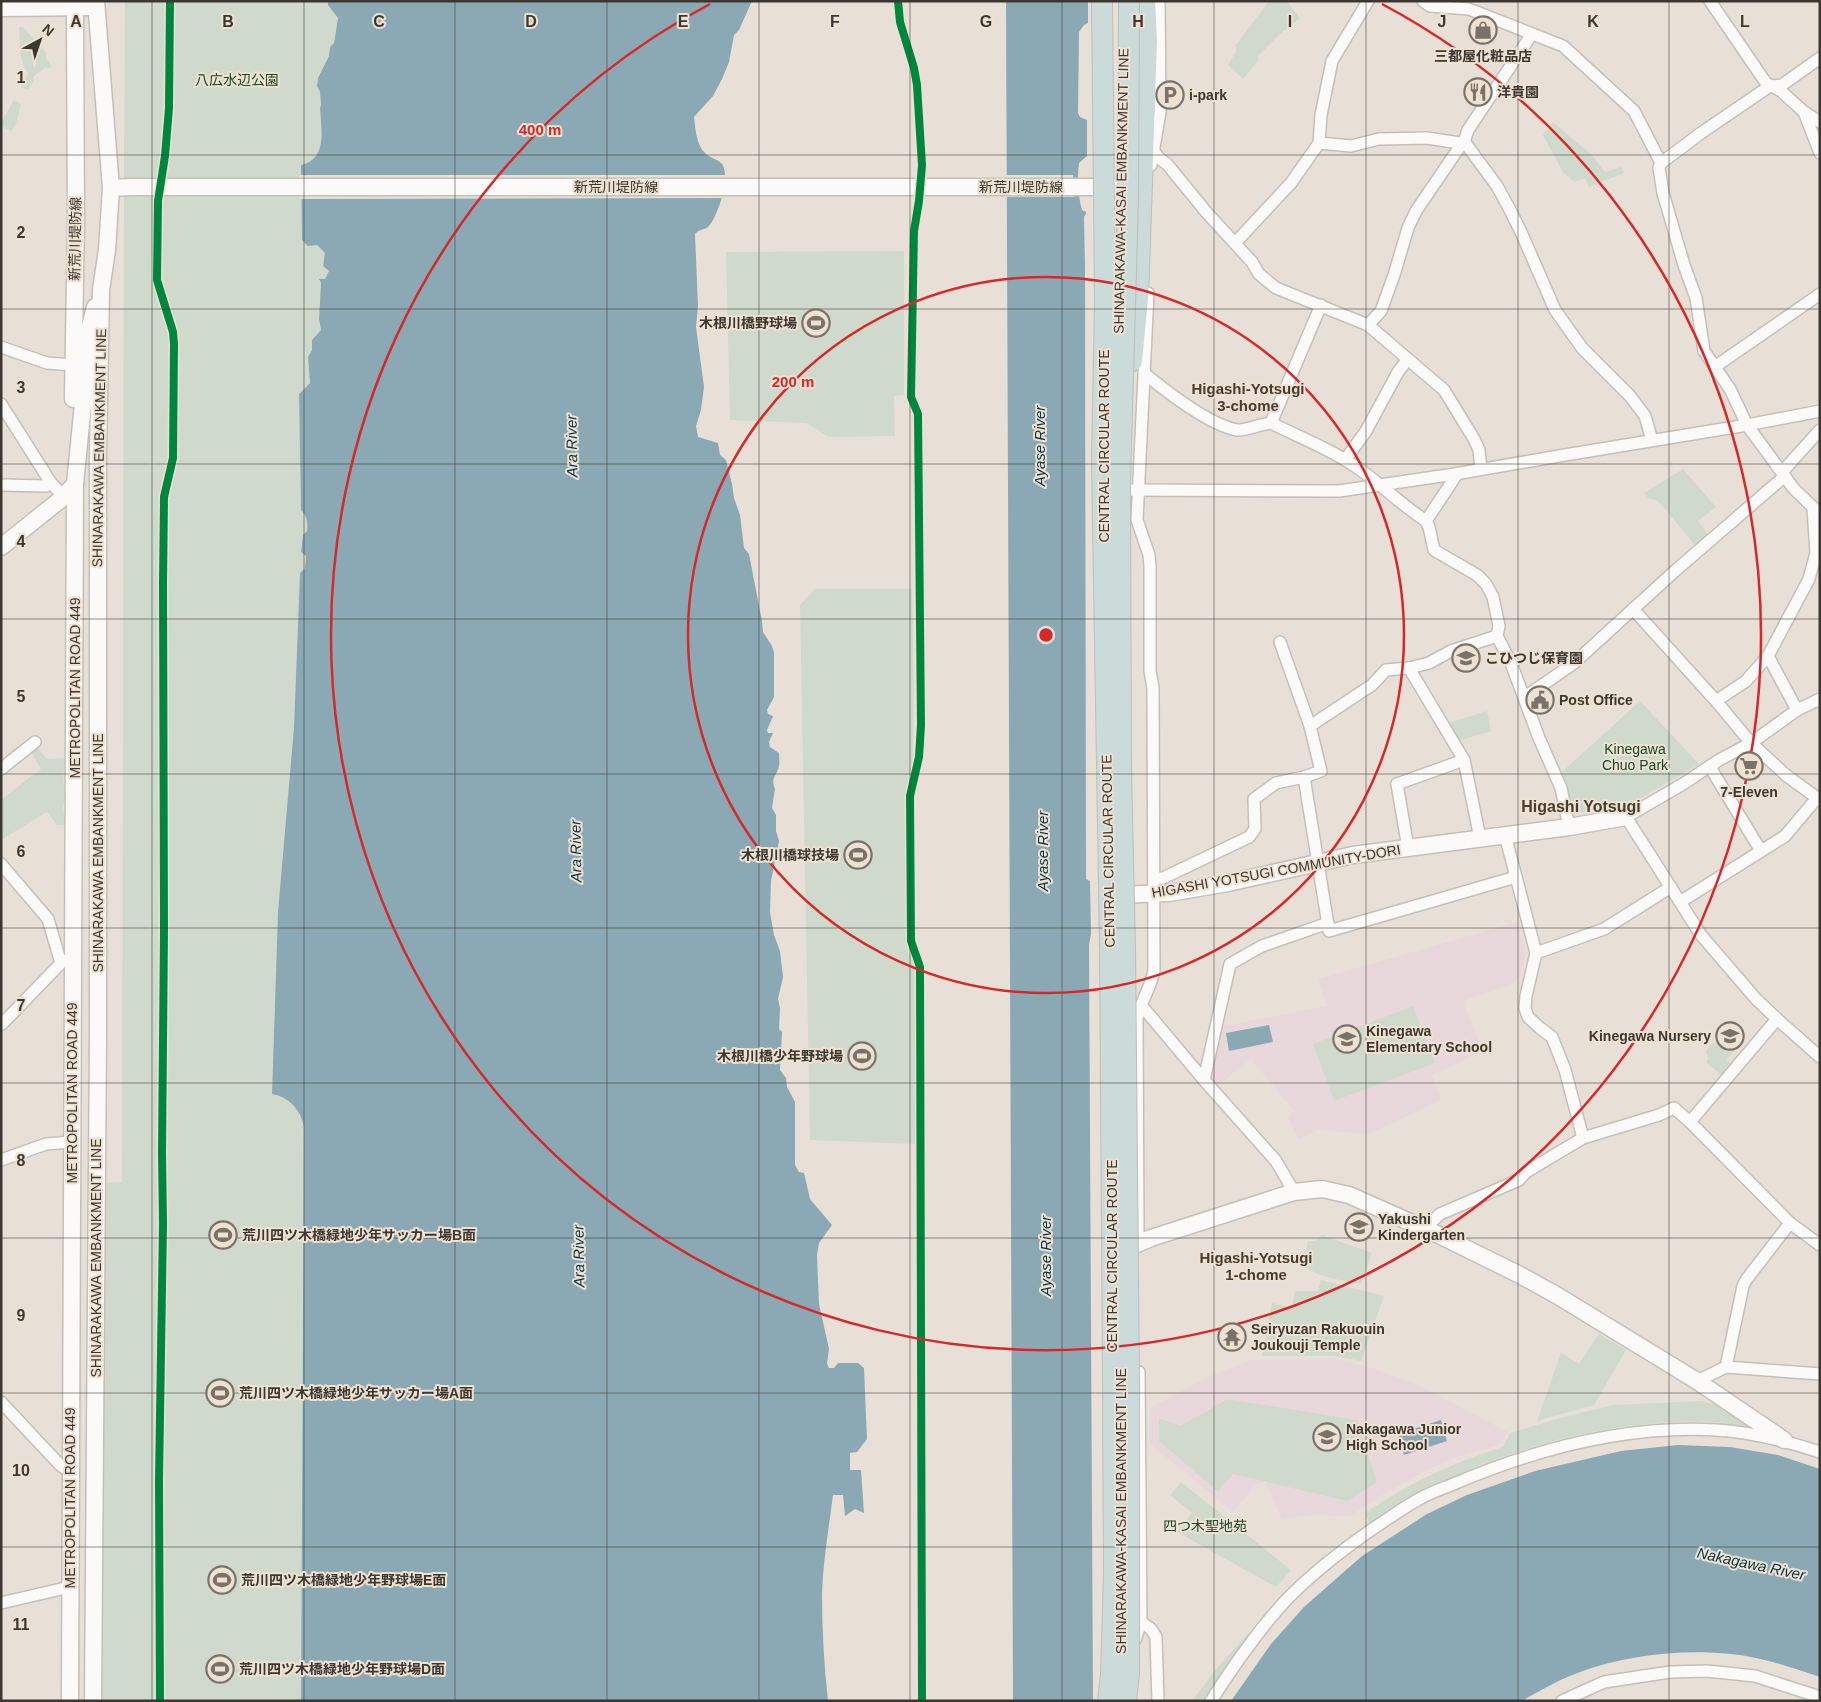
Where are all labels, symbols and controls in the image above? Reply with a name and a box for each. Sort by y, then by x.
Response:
text: A [70,13,82,30]
text: B [222,13,234,30]
text: C [373,13,385,30]
text: D [525,13,537,30]
text: E [678,13,689,30]
text: F [830,13,840,30]
text: G [980,13,992,30]
text: H [1132,13,1144,30]
text: I [1288,13,1292,30]
text: J [1438,13,1446,30]
text: K [1587,13,1599,30]
text: L [1740,13,1750,30]
north arrow [15,15,65,65]
shop icon: 三都屋化粧品店 [1468,15,1498,45]
text: N [39,21,57,39]
street label: SHINARAKAWA-KASAI EMBANKMENT LINE [1111,48,1131,334]
place label: 三都屋化粧品店 [1434,48,1532,64]
text: 1 [17,69,26,86]
park label: 八広水辺公園 [195,72,279,88]
restaurant icon: 洋貴園 [1463,77,1493,107]
parking icon: i-park [1155,80,1185,110]
place label: 洋貴園 [1497,84,1539,100]
place label: i-park [1189,87,1227,103]
text: 400 m [519,121,561,138]
street label: 新荒川堤防線 [574,179,658,195]
street label: 新荒川堤防線 [979,179,1063,195]
street label: 新荒川堤防線 [66,197,84,281]
text: 2 [17,224,26,241]
sports icon: 木根川橋野球場 [801,308,831,338]
place label: 木根川橋野球場 [699,315,797,331]
street label: SHINARAKAWA EMBANKMENT LINE [89,328,109,568]
street label: CENTRAL CIRCULAR ROUTE [1096,349,1112,543]
text: 200 m [772,373,814,390]
text: 3 [17,379,26,396]
district label: Higashi-Yotsugi 3-chome [1191,380,1305,414]
water label: Ayase River [1031,405,1048,487]
water label: Ara River [562,414,581,478]
text: 4 [17,533,26,550]
street label: METROPOLITAN ROAD 449 [67,597,83,779]
centre of rings [1037,626,1055,644]
school or university icon: こひつじ保育園 [1451,643,1481,673]
place label: こひつじ保育園 [1485,650,1583,666]
public building icon: Post Office [1525,685,1555,715]
text: 5 [17,688,26,705]
place label: Post Office [1559,692,1633,708]
street label: SHINARAKAWA EMBANKMENT LINE [90,733,106,973]
park label: Kinegawa Chuo Park [1602,741,1669,773]
supermarket icon: 7-Eleven [1734,751,1764,781]
street label: CENTRAL CIRCULAR ROUTE [1098,754,1118,948]
place label: 7-Eleven [1720,784,1778,800]
district label: Higashi Yotsugi [1521,798,1641,815]
water label: Ayase River [1034,810,1051,892]
water label: Ara River [566,819,585,883]
sports icon: 木根川橋球技場 [843,840,873,870]
street label: HIGASHI YOTSUGI COMMUNITY-DORI [1150,841,1402,901]
text: 6 [17,843,26,860]
place label: 木根川橋球技場 [741,847,839,863]
text: 7 [17,997,26,1014]
street label: METROPOLITAN ROAD 449 [64,1002,80,1184]
school or university icon: Kinegawa Nursery [1715,1021,1745,1051]
place label: Kinegawa Elementary School [1366,1023,1492,1055]
school or university icon: Kinegawa Elementary School [1332,1024,1362,1054]
place label: Kinegawa Nursery [1589,1028,1711,1044]
sports icon: 木根川橋少年野球場 [847,1041,877,1071]
place label: 木根川橋少年野球場 [717,1048,843,1064]
street label: SHINARAKAWA EMBANKMENT LINE [88,1138,104,1378]
text: 8 [17,1152,26,1169]
street label: CENTRAL CIRCULAR ROUTE [1104,1159,1120,1353]
place label: Yakushi Kindergarten [1378,1211,1465,1243]
school or university icon: Yakushi Kindergarten [1344,1212,1374,1242]
water label: Ayase River [1037,1215,1054,1297]
sports icon: 荒川四ツ木橋緑地少年サッカー場B面 [208,1220,238,1250]
water label: Ara River [569,1224,588,1288]
place label: 荒川四ツ木橋緑地少年サッカー場B面 [242,1227,476,1243]
district label: Higashi-Yotsugi 1-chome [1199,1249,1313,1283]
text: 9 [17,1307,26,1324]
place label: Seiryuzan Rakuouin Joukouji Temple [1251,1321,1385,1353]
temple icon: Seiryuzan Rakuouin Joukouji Temple [1217,1322,1247,1352]
street label: SHINARAKAWA-KASAI EMBANKMENT LINE [1113,1368,1129,1654]
sports icon: 荒川四ツ木橋緑地少年サッカー場A面 [205,1378,235,1408]
place label: 荒川四ツ木橋緑地少年サッカー場A面 [239,1385,473,1401]
street label: METROPOLITAN ROAD 449 [62,1407,78,1589]
place label: Nakagawa Junior High School [1346,1421,1462,1453]
school or university icon: Nakagawa Junior High School [1312,1422,1342,1452]
text: 10 [12,1462,30,1479]
park label: 四つ木聖地苑 [1163,1518,1247,1534]
water label: Nakagawa River [1696,1544,1808,1583]
sports icon: 荒川四ツ木橋緑地少年野球場E面 [207,1565,237,1595]
place label: 荒川四ツ木橋緑地少年野球場E面 [241,1572,446,1588]
text: 11 [13,1616,30,1633]
sports icon: 荒川四ツ木橋緑地少年野球場D面 [205,1654,235,1684]
place label: 荒川四ツ木橋緑地少年野球場D面 [239,1661,445,1677]

